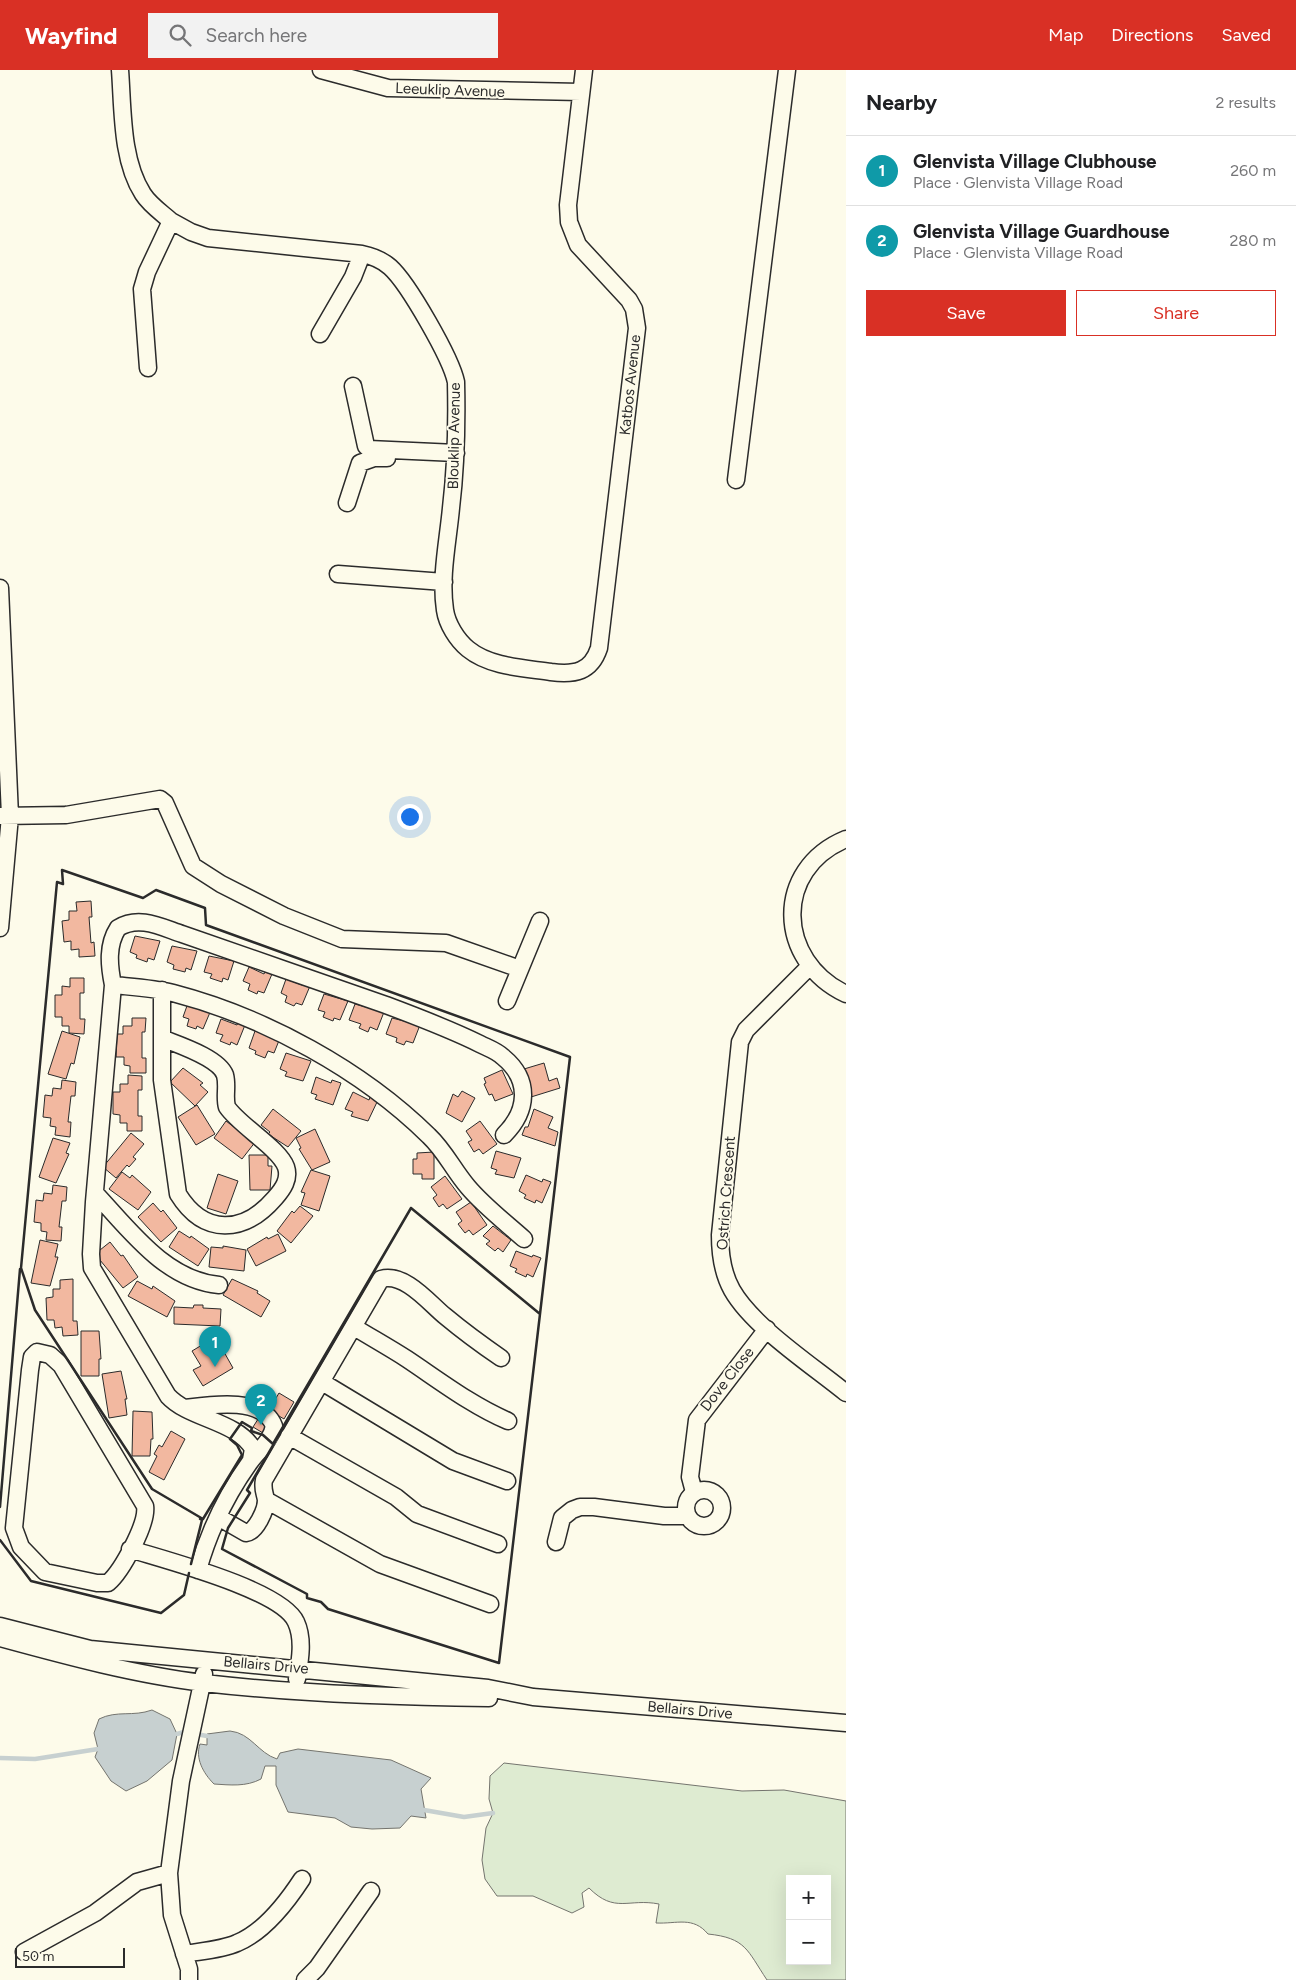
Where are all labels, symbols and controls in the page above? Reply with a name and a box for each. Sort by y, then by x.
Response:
search box [148,13,498,58]
text: Wayfind [25,21,118,50]
icon: search [166,21,194,49]
text: Search here [206,24,307,47]
text: Map [1048,24,1083,46]
text: Directions [1111,24,1193,46]
text: Saved [1221,24,1271,46]
street label: Leeuklip Avenue [395,79,505,101]
text: Nearby [866,90,937,115]
text: 2 results [1216,93,1276,112]
text: Glenvista Village Clubhouse [913,150,1157,173]
text: 1 [879,161,885,180]
text: 260 m [1230,161,1276,180]
text: Place · Glenvista Village Road [913,173,1123,192]
text: Glenvista Village Guardhouse [913,220,1170,243]
text: 2 [877,231,887,250]
text: 280 m [1229,231,1276,250]
text: Place · Glenvista Village Road [913,243,1123,262]
button: Save [866,290,1066,336]
button: Share [1076,290,1276,336]
street label: Katbos Avenue [616,334,644,436]
street label: Blouklip Avenue [444,382,464,490]
your location [397,804,423,830]
street label: Ostrich Crescent [713,1135,739,1251]
pin: 1 [199,1326,231,1367]
street label: Dove Close [696,1343,758,1415]
pin: 2 [245,1384,277,1425]
street label: Bellairs Drive [223,1652,309,1678]
street label: Bellairs Drive [647,1697,733,1723]
map controls [786,1875,831,1965]
button: + [786,1875,831,1920]
button: − [786,1920,831,1965]
scale bar [15,1945,125,1968]
text: 50 m [22,1948,54,1965]

